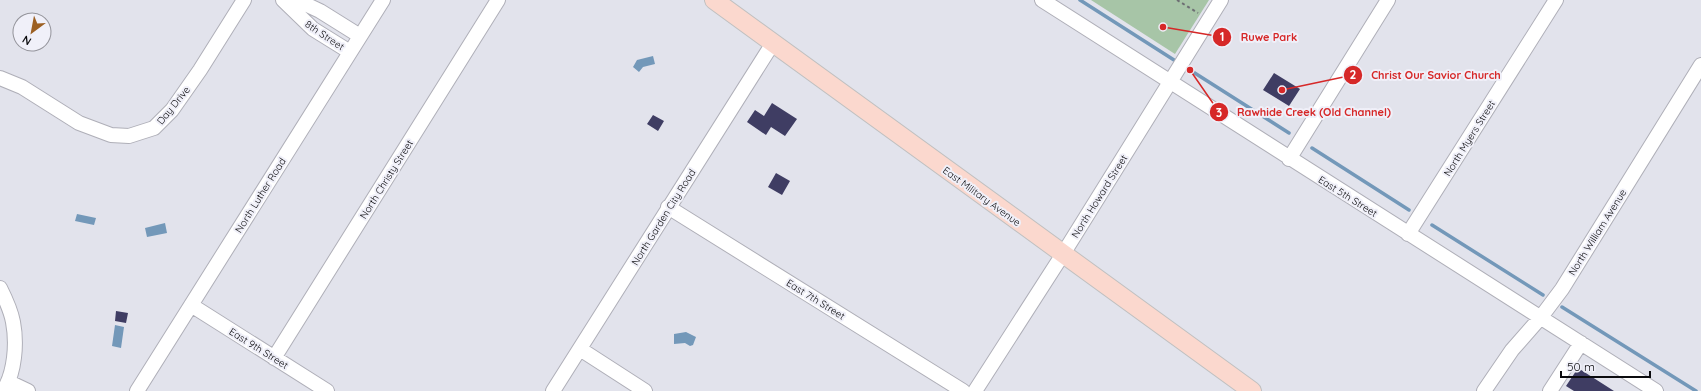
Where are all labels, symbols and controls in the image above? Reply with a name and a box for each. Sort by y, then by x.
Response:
north arrow [12,12,52,52]
street label: 8th Street [303,18,347,54]
callout: Ruwe Park [1212,26,1305,49]
text: 1 [1220,29,1224,44]
text: Ruwe Park [1241,30,1297,44]
text: N [20,32,34,49]
callout: Christ Our Savior Church [1343,63,1509,86]
text: 2 [1350,67,1357,82]
text: Christ Our Savior Church [1371,68,1501,82]
street label: Day Drive [154,83,193,127]
street label: North Myers Street [1441,97,1498,179]
callout: Rawhide Creek (Old Channel) [1209,101,1399,124]
text: 3 [1216,105,1222,120]
text: Rawhide Creek (Old Channel) [1237,105,1391,119]
street label: North Christy Street [357,137,416,221]
street label: North Howard Street [1069,152,1131,240]
street label: North Luther Road [232,155,289,235]
street label: East Military Avenue [940,164,1024,229]
street label: North Garden City Road [628,167,698,268]
street label: East 5th Street [1316,173,1380,220]
street label: North William Avenue [1566,186,1630,278]
street label: East 7th Street [784,276,848,323]
street label: East 9th Street [227,325,291,372]
scale bar [1561,353,1650,379]
text: 50 m [1567,359,1595,374]

